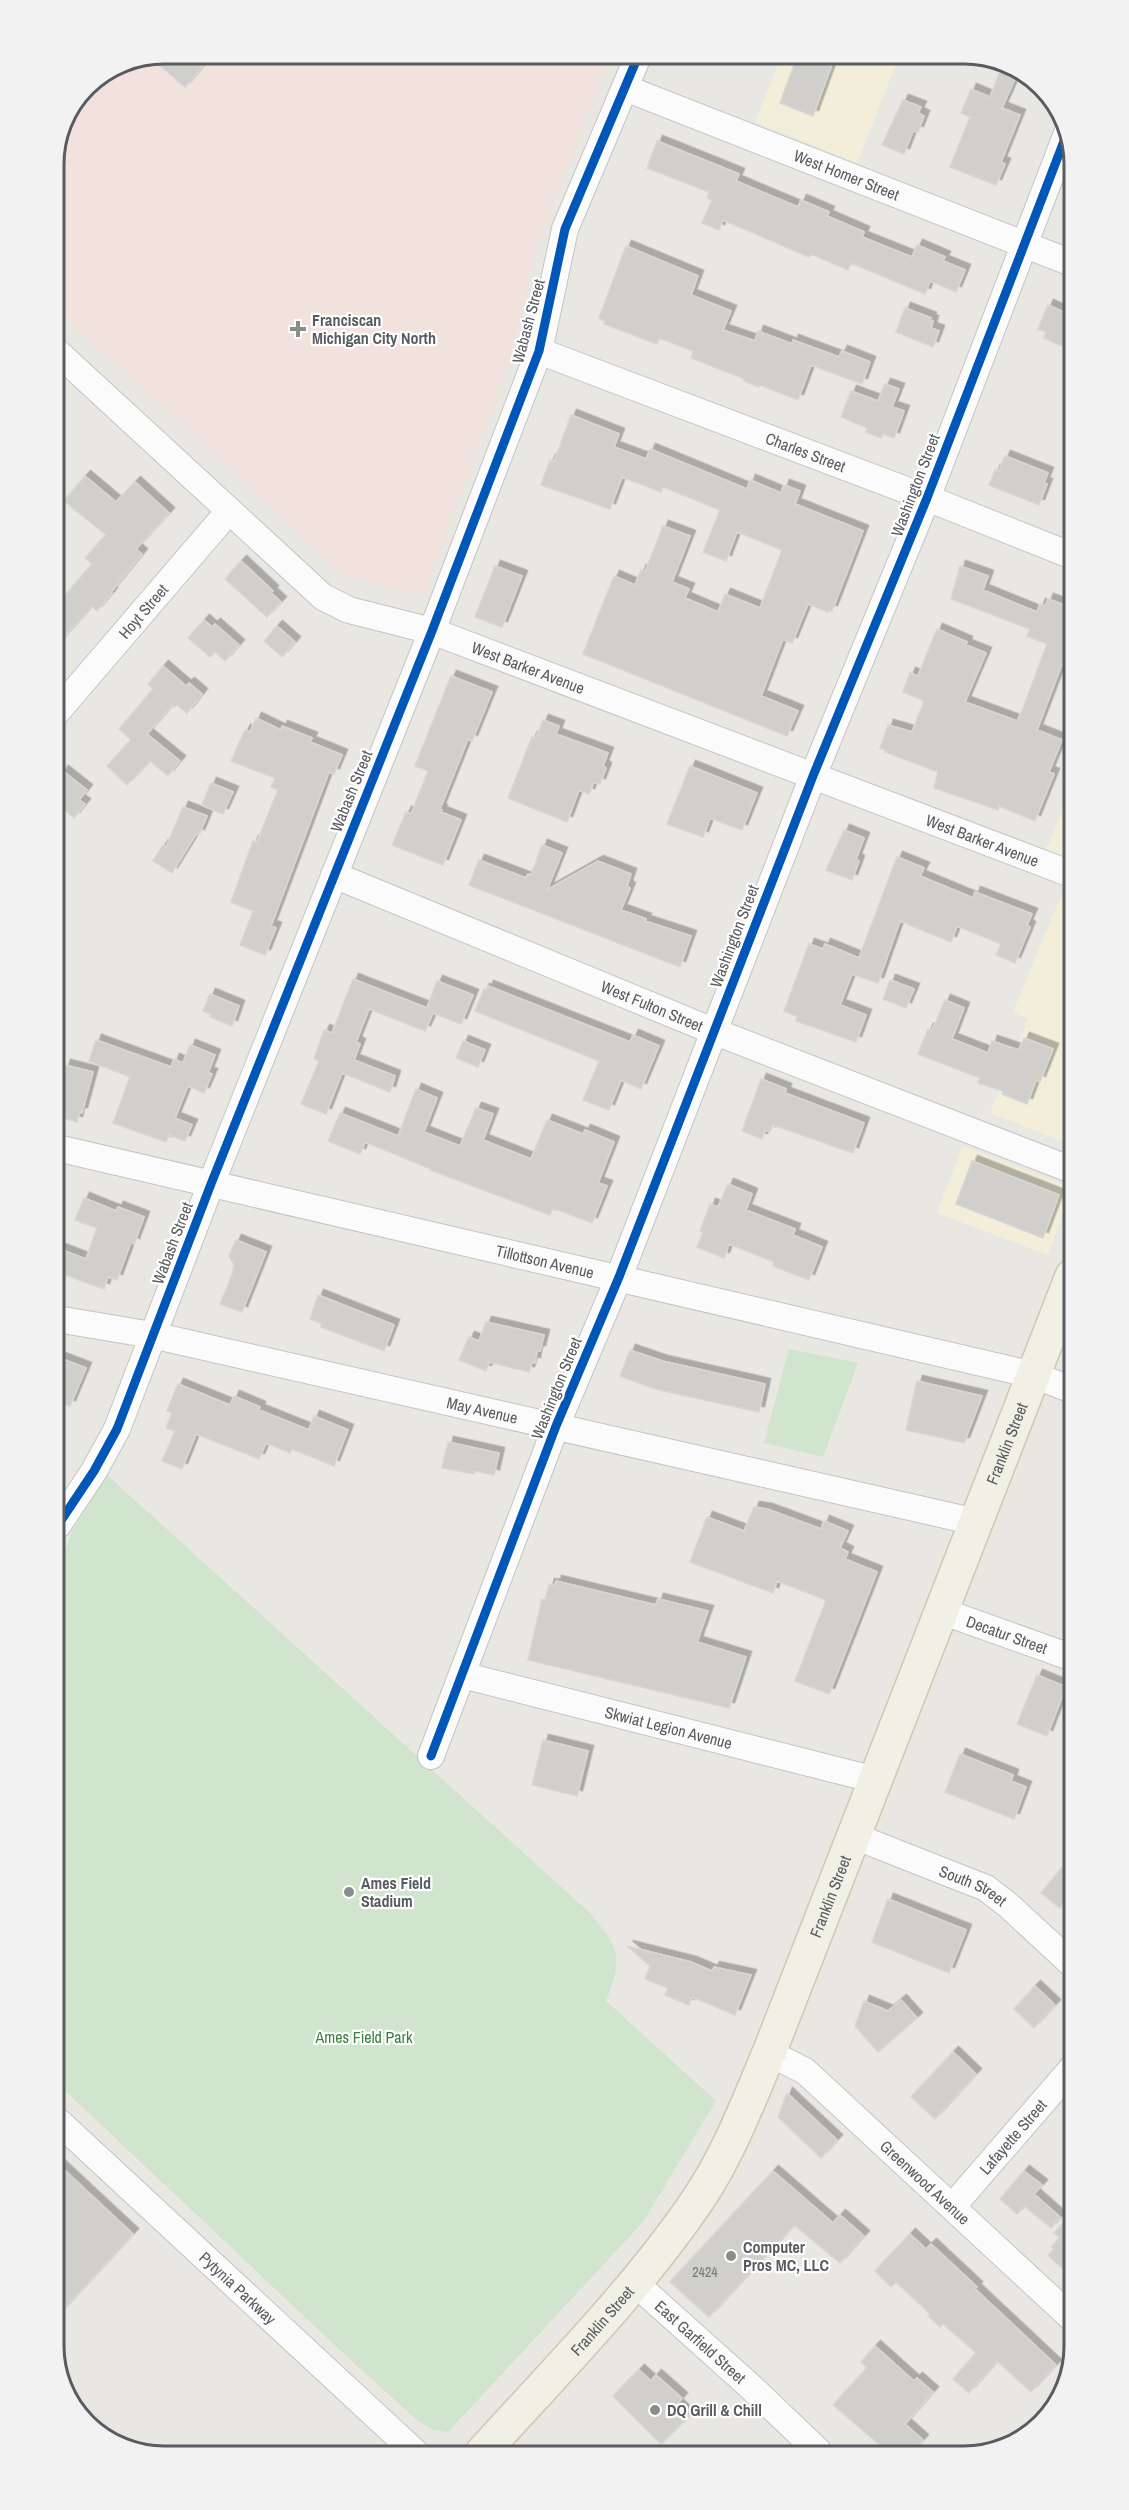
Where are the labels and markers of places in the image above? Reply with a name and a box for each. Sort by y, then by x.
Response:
place label: Franciscan Michigan City North [312,309,436,349]
marker: Franciscan Michigan City North [289,320,307,338]
place label: Ames Field Stadium [361,1872,431,1912]
marker: Ames Field Stadium [342,1885,356,1899]
place label: Computer Pros MC, LLC [743,2236,829,2276]
marker: Computer Pros MC, LLC [724,2249,738,2263]
place label: DQ Grill & Chill [667,2399,762,2421]
marker: DQ Grill & Chill [648,2403,662,2417]

